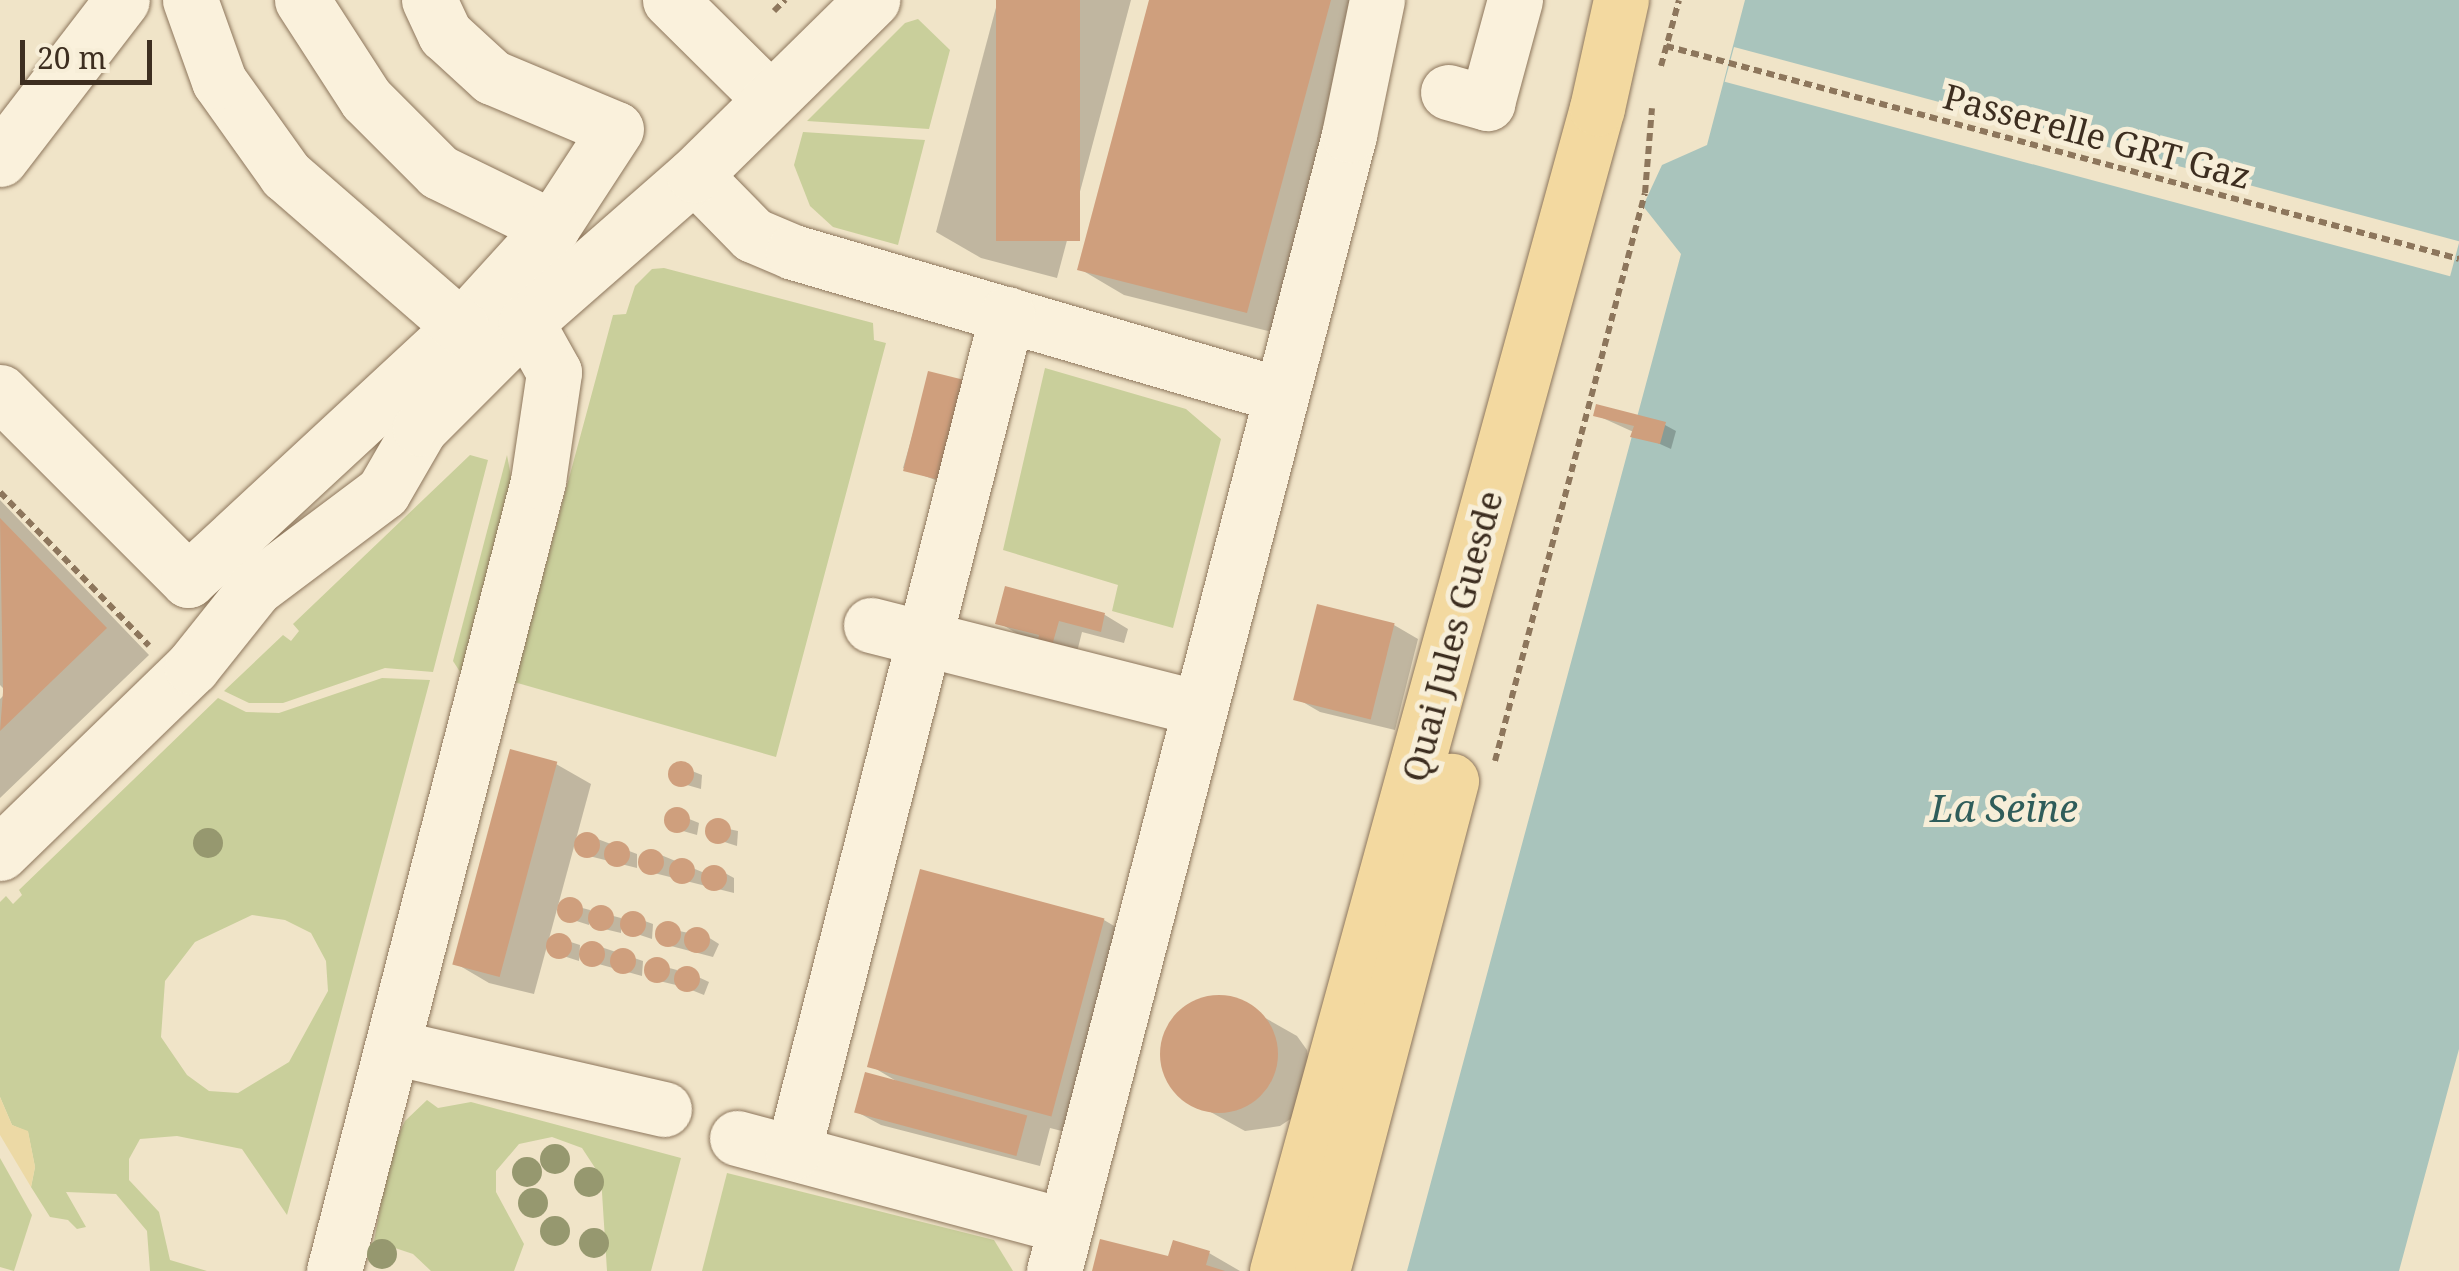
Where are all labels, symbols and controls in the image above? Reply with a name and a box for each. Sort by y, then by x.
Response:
scale bar [25,20,158,82]
text: 20 m [37,37,107,78]
street label: Passerelle GRT Gaz [1939,75,2255,197]
street label: Quai Jules Guesde [1393,486,1511,786]
water label: La Seine [1930,785,2078,831]

